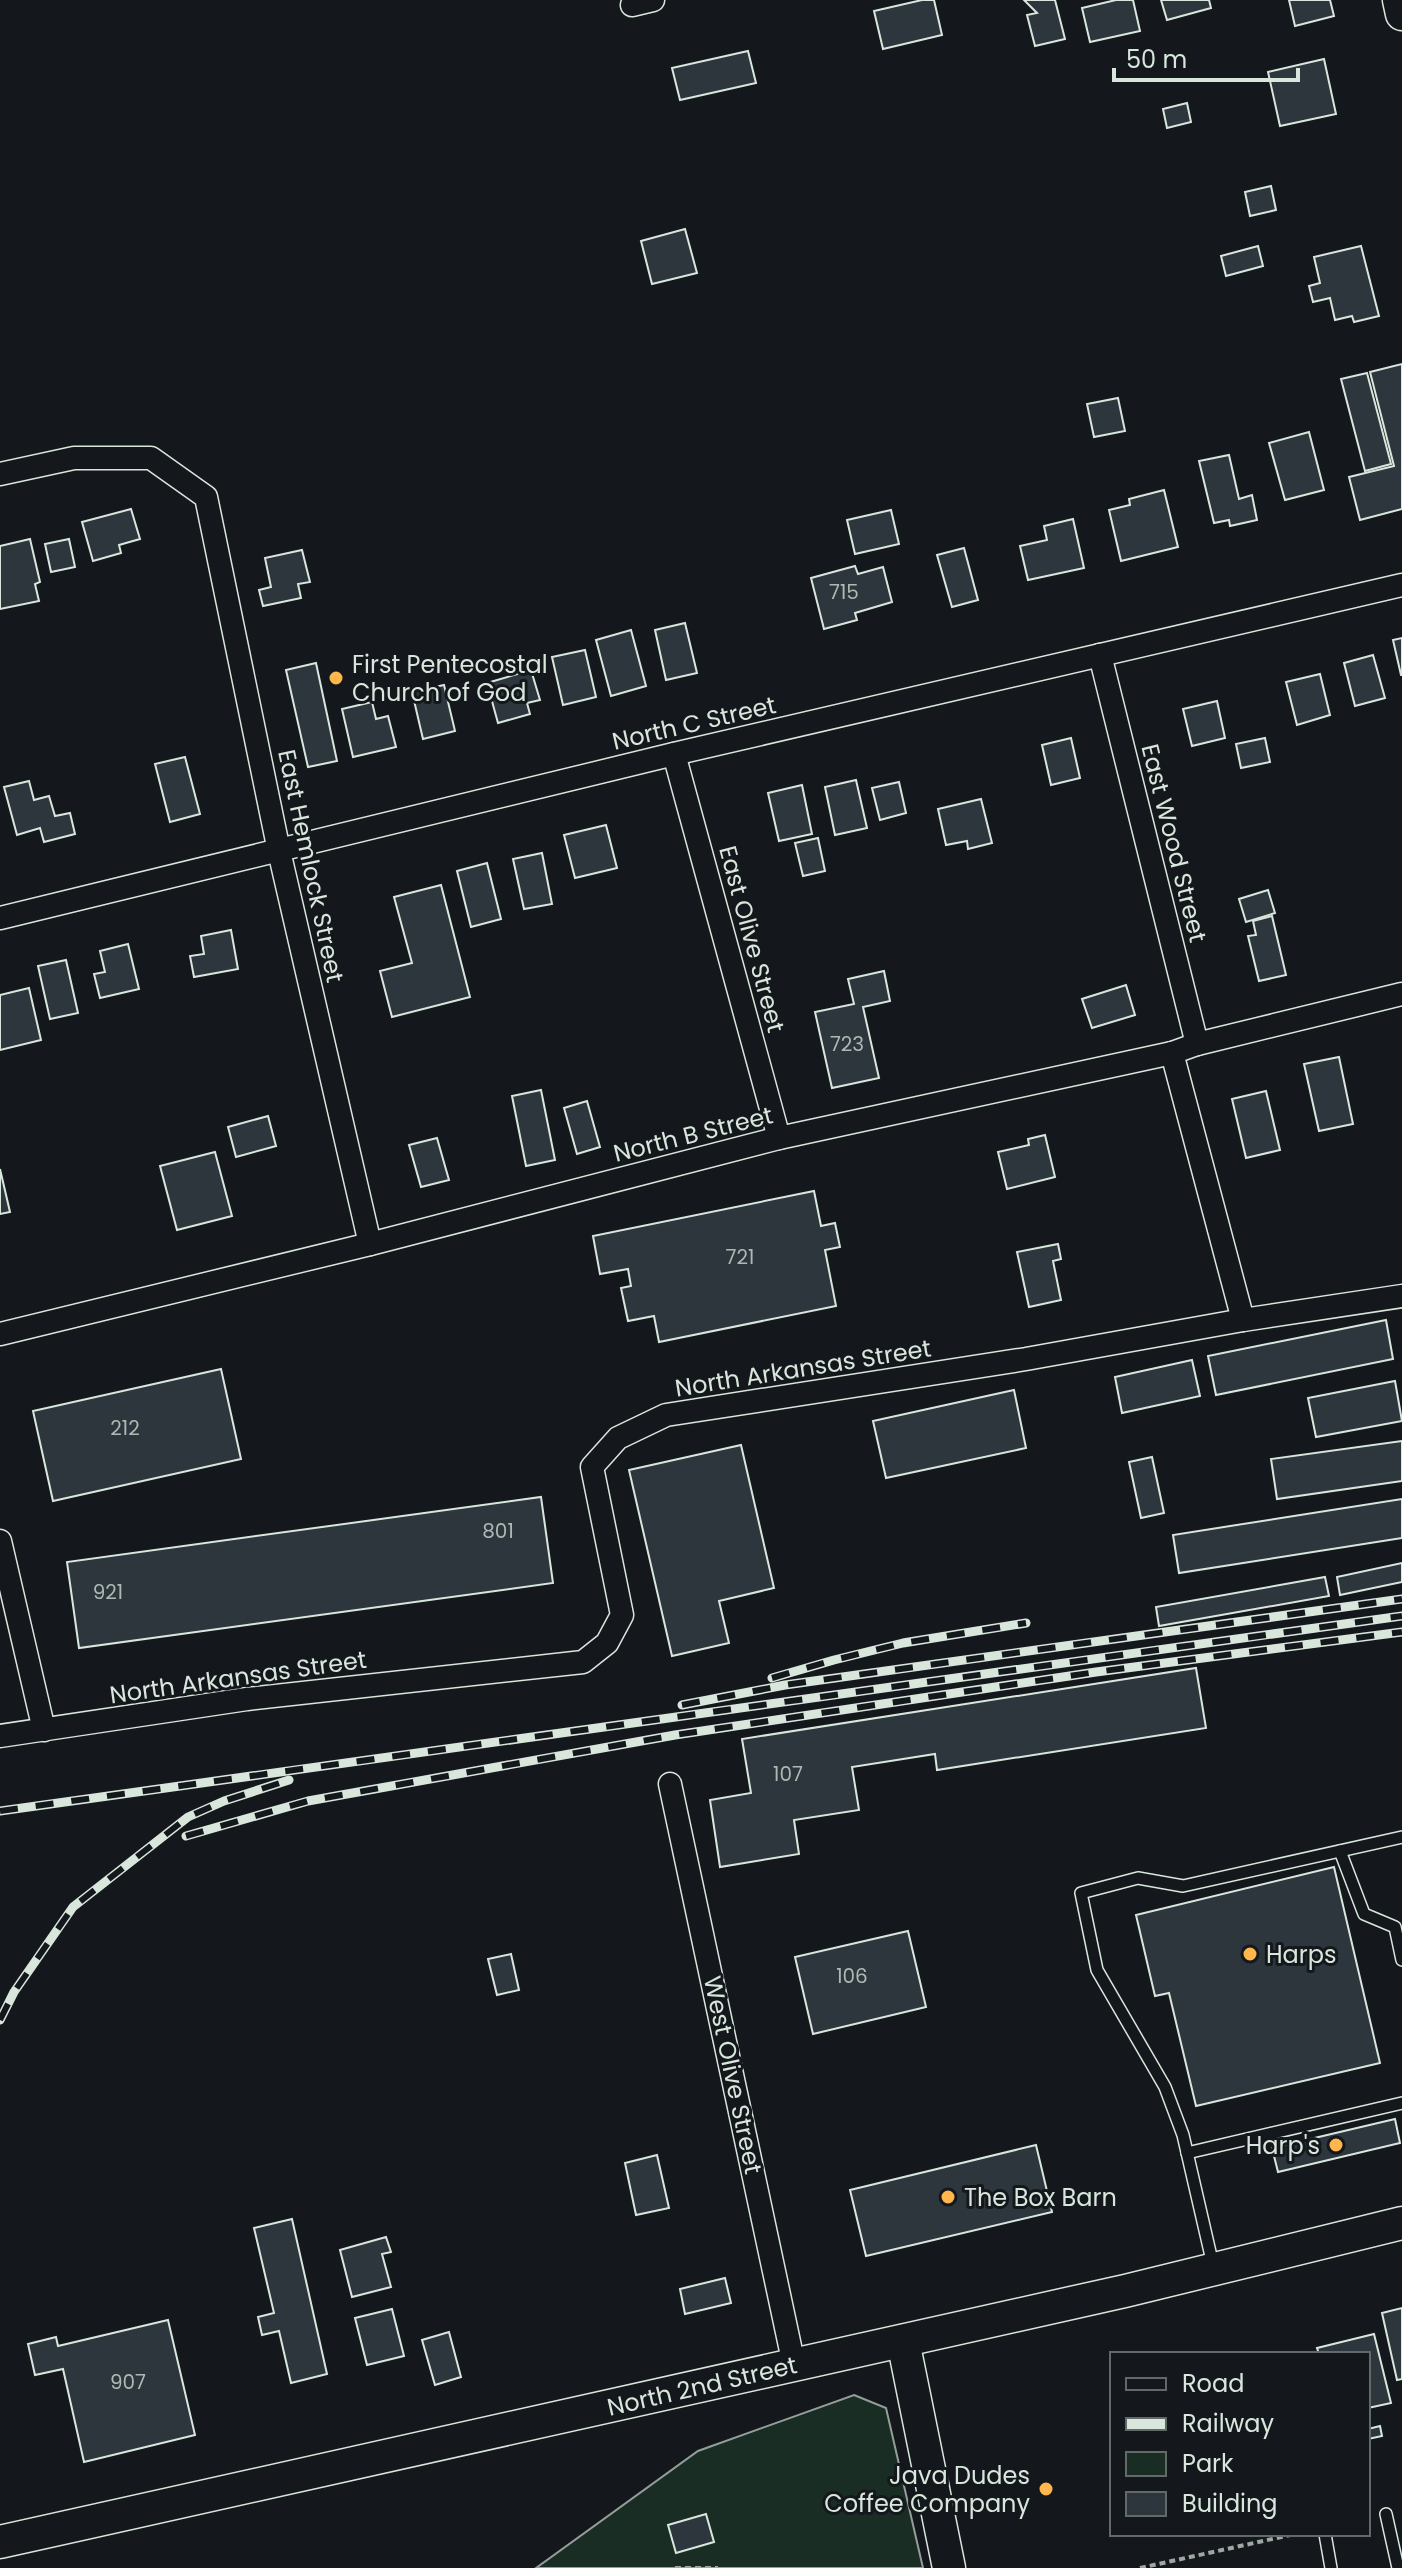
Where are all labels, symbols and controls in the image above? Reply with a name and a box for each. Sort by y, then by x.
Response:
scale bar [1114,32,1298,82]
text: 50 m [1126,43,1187,76]
house number: 715 [829,578,859,606]
place label: First Pentecostal Church of God [352,648,548,709]
marker: First Pentecostal Church of God [327,669,345,687]
street label: North C Street [609,688,779,758]
street label: East Wood Street [1133,740,1215,946]
street label: East Hemlock Street [270,747,352,985]
street label: East Olive Street [711,842,793,1036]
house number: 723 [830,1030,864,1058]
street label: North B Street [610,1098,776,1170]
house number: 721 [726,1243,754,1271]
street label: North Arkansas Street [673,1331,933,1405]
house number: 212 [110,1414,140,1442]
house number: 801 [482,1517,514,1545]
house number: 921 [93,1578,123,1606]
street label: North Arkansas Street [108,1643,368,1711]
house number: 107 [773,1760,803,1788]
place label: Harps [1266,1938,1337,1971]
marker: Harps [1241,1945,1259,1963]
house number: 106 [836,1962,868,1990]
street label: West Olive Street [696,1973,770,2177]
place label: Harp's [1246,2129,1320,2162]
marker: Harp's [1327,2136,1345,2154]
place label: The Box Barn [964,2181,1117,2214]
marker: The Box Barn [939,2188,957,2206]
street label: North 2nd Street [604,2348,800,2424]
legend [1110,2352,1370,2536]
text: Road [1182,2367,1244,2400]
house number: 907 [110,2368,146,2396]
text: Railway [1182,2407,1275,2440]
text: Park [1182,2447,1234,2480]
place label: Java Dudes Coffee Company [824,2459,1030,2520]
marker: Java Dudes Coffee Company [1037,2480,1055,2498]
text: Building [1182,2487,1278,2520]

